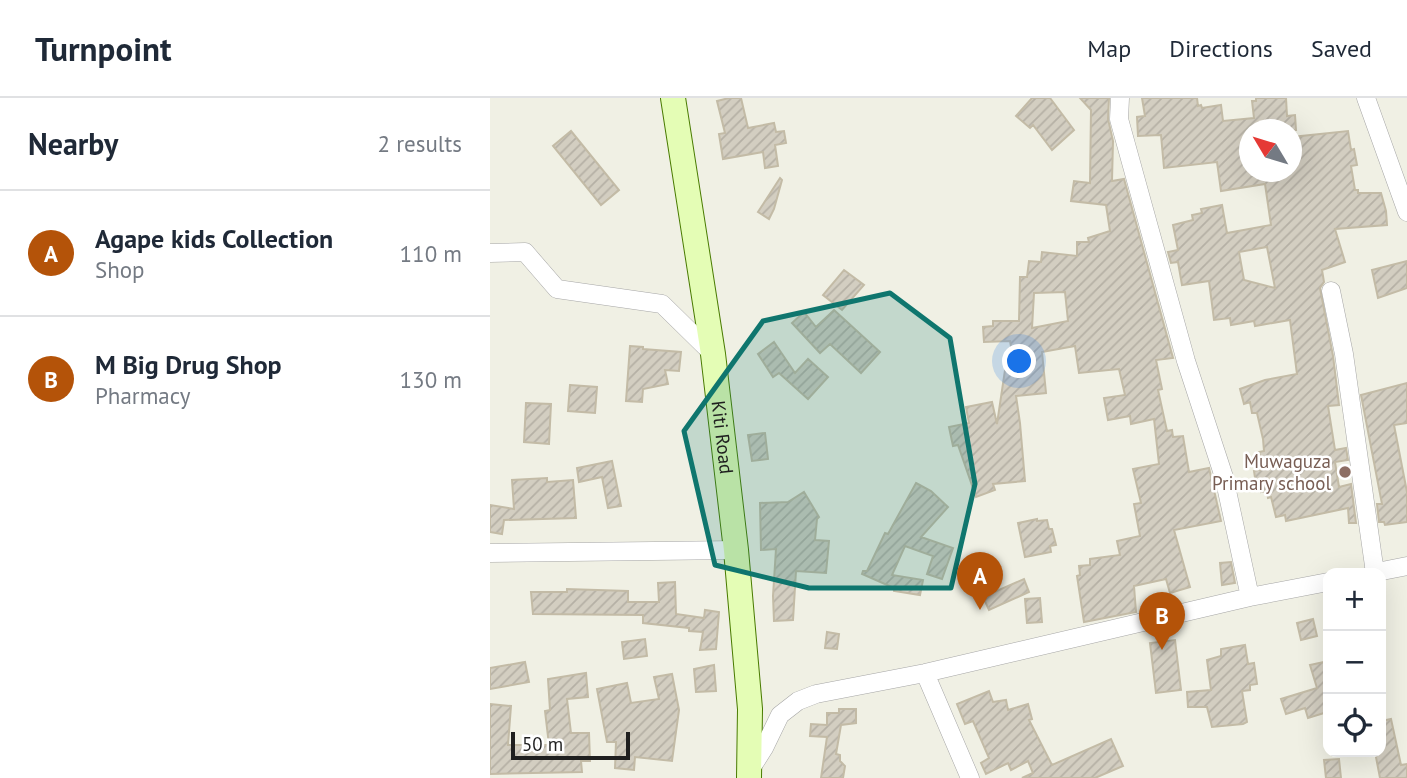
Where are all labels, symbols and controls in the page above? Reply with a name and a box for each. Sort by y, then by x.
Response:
text: Turnpoint [35,27,172,70]
text: Map [1087,33,1131,64]
text: Directions [1169,33,1273,64]
text: Saved [1311,33,1372,64]
north arrow [1239,119,1302,182]
text: Nearby [28,124,118,163]
text: 2 results [378,129,462,158]
text: Agape kids Collection [95,222,333,255]
text: A [44,239,58,268]
text: 110 m [400,239,462,268]
text: Shop [95,255,145,284]
your location [1002,344,1036,378]
text: M Big Drug Shop [95,348,282,381]
text: B [44,365,58,394]
text: 130 m [400,365,462,394]
text: Pharmacy [95,381,191,410]
street label: Kiti Road [707,399,739,475]
place label: Muwaguza Primary school [1212,449,1331,495]
marker: Muwaguza Primary school [1337,464,1353,480]
pin: A [957,552,1003,610]
map controls [1323,568,1386,757]
button: + [1323,568,1386,631]
pin: B [1139,592,1185,650]
button: − [1323,631,1386,694]
button: locate [1323,694,1386,757]
scale bar [511,729,630,761]
text: 50 m [522,732,563,756]

